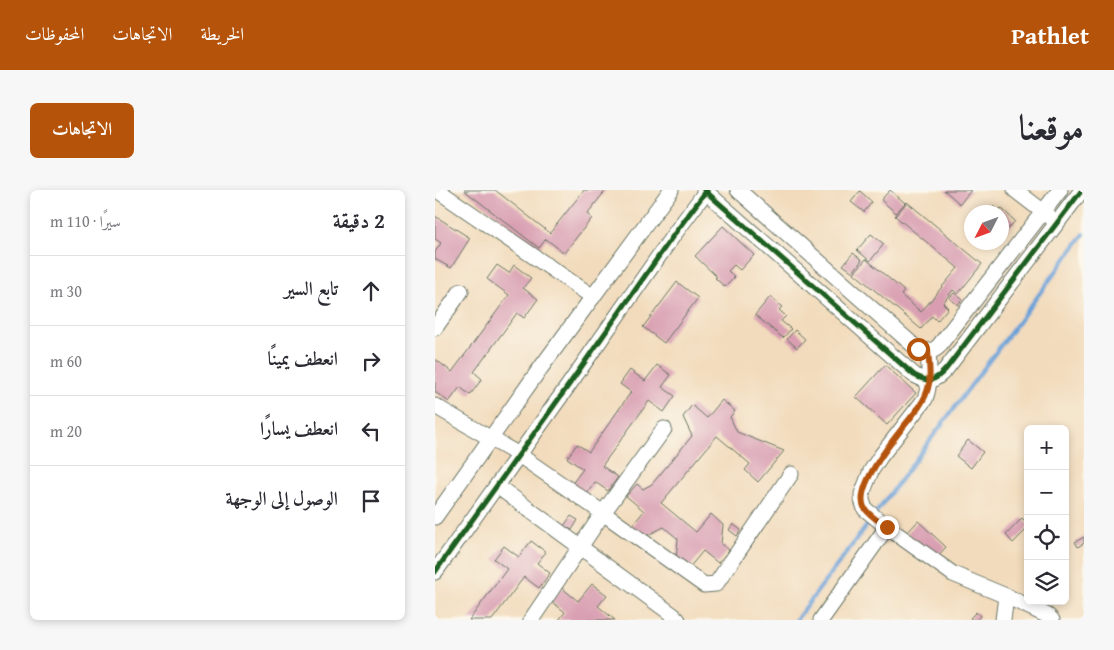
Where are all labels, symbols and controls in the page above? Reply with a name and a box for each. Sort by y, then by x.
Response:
text: Pathlet [1011,18,1089,53]
text: المحفوظات [25,20,84,47]
text: الاتجاهات [112,20,172,47]
text: الخريطة [200,20,244,47]
text: موقعنا [1019,101,1084,152]
button: الاتجاهات [30,103,134,158]
text: 2 دقيقة [333,205,385,236]
north arrow [964,205,1009,250]
text: سيرًا · 110 m [50,209,121,233]
text: تابع السير [284,274,338,302]
icon: ahead [357,277,385,305]
text: 30 m [50,279,82,303]
route start [907,338,930,361]
text: انعطف يمينًا [268,344,338,372]
icon: right [357,347,385,375]
text: 60 m [50,349,82,373]
text: انعطف يسارًا [260,414,338,442]
icon: left [357,417,385,445]
text: 20 m [50,419,82,443]
map controls [1024,425,1069,605]
button: + [1024,425,1069,470]
button: − [1024,470,1069,515]
text: الوصول إلى الوجهة [226,484,338,512]
icon: arrive [357,487,385,515]
button: locate [1024,515,1069,560]
route end [876,516,899,539]
button: layers [1024,560,1069,605]

